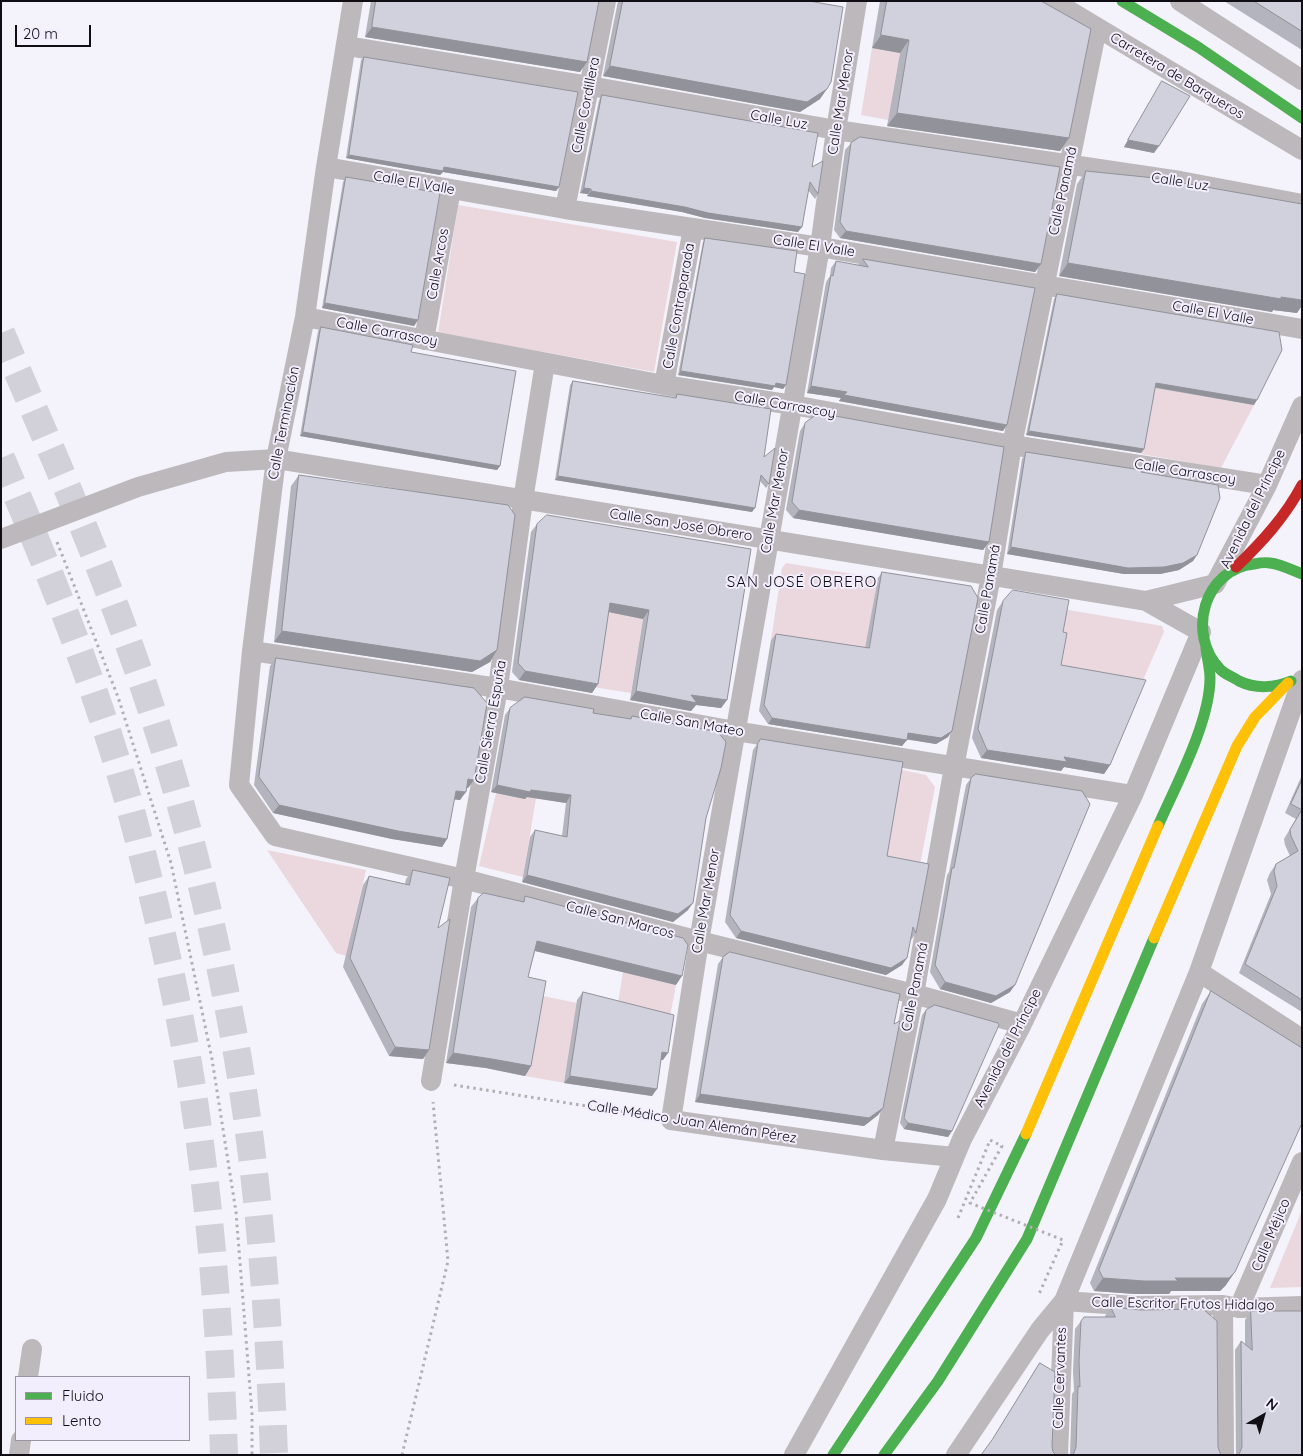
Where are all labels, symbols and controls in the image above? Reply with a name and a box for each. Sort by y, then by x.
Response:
scale bar [18,15,94,47]
text: 20 m [23,24,58,43]
street label: Carretera de Barqueros [1107,29,1247,123]
street label: Calle Mar Menor [824,48,858,156]
street label: Calle Cordillera [568,55,604,155]
street label: Calle Luz [749,107,809,133]
street label: Calle Panamá [1045,145,1081,237]
street label: Calle El Valle [372,168,456,198]
street label: Calle Luz [1150,169,1210,195]
street label: Calle Arcos [423,227,453,301]
street label: Calle El Valle [772,231,856,261]
street label: Calle Contraparada [660,242,698,370]
street label: Calle El Valle [1171,298,1255,328]
street label: Calle Carrascoy [335,314,439,350]
street label: Calle Terminación [265,365,303,481]
street label: Calle Carrascoy [733,388,837,422]
street label: Calle Mar Menor [757,447,793,555]
street label: Avenida del Príncipe [1217,447,1289,571]
street label: Calle Carrascoy [1133,456,1237,488]
street label: Calle San José Obrero [608,505,754,545]
street label: Calle Panamá [972,543,1004,635]
district label: SAN JOSÉ OBRERO [725,573,879,591]
street label: Calle Sierra Espuña [472,659,510,785]
street label: Calle San Mateo [639,706,745,740]
street label: Calle Mar Menor [688,847,724,955]
street label: Calle San Marcos [564,897,676,943]
street label: Calle Panamá [898,941,932,1033]
street label: Avenida del Príncipe [971,986,1045,1110]
street label: Calle Médico Juan Alemán Pérez [586,1097,798,1147]
street label: Calle Méjico [1248,1196,1294,1274]
street label: Calle Escritor Frutos Hidalgo [1091,1294,1275,1314]
street label: Calle Cervantes [1050,1327,1070,1429]
legend [15,1376,190,1441]
text: Fluido [62,1386,104,1405]
north arrow [1238,1391,1288,1441]
text: N [1263,1394,1282,1414]
text: Lento [62,1411,101,1430]

